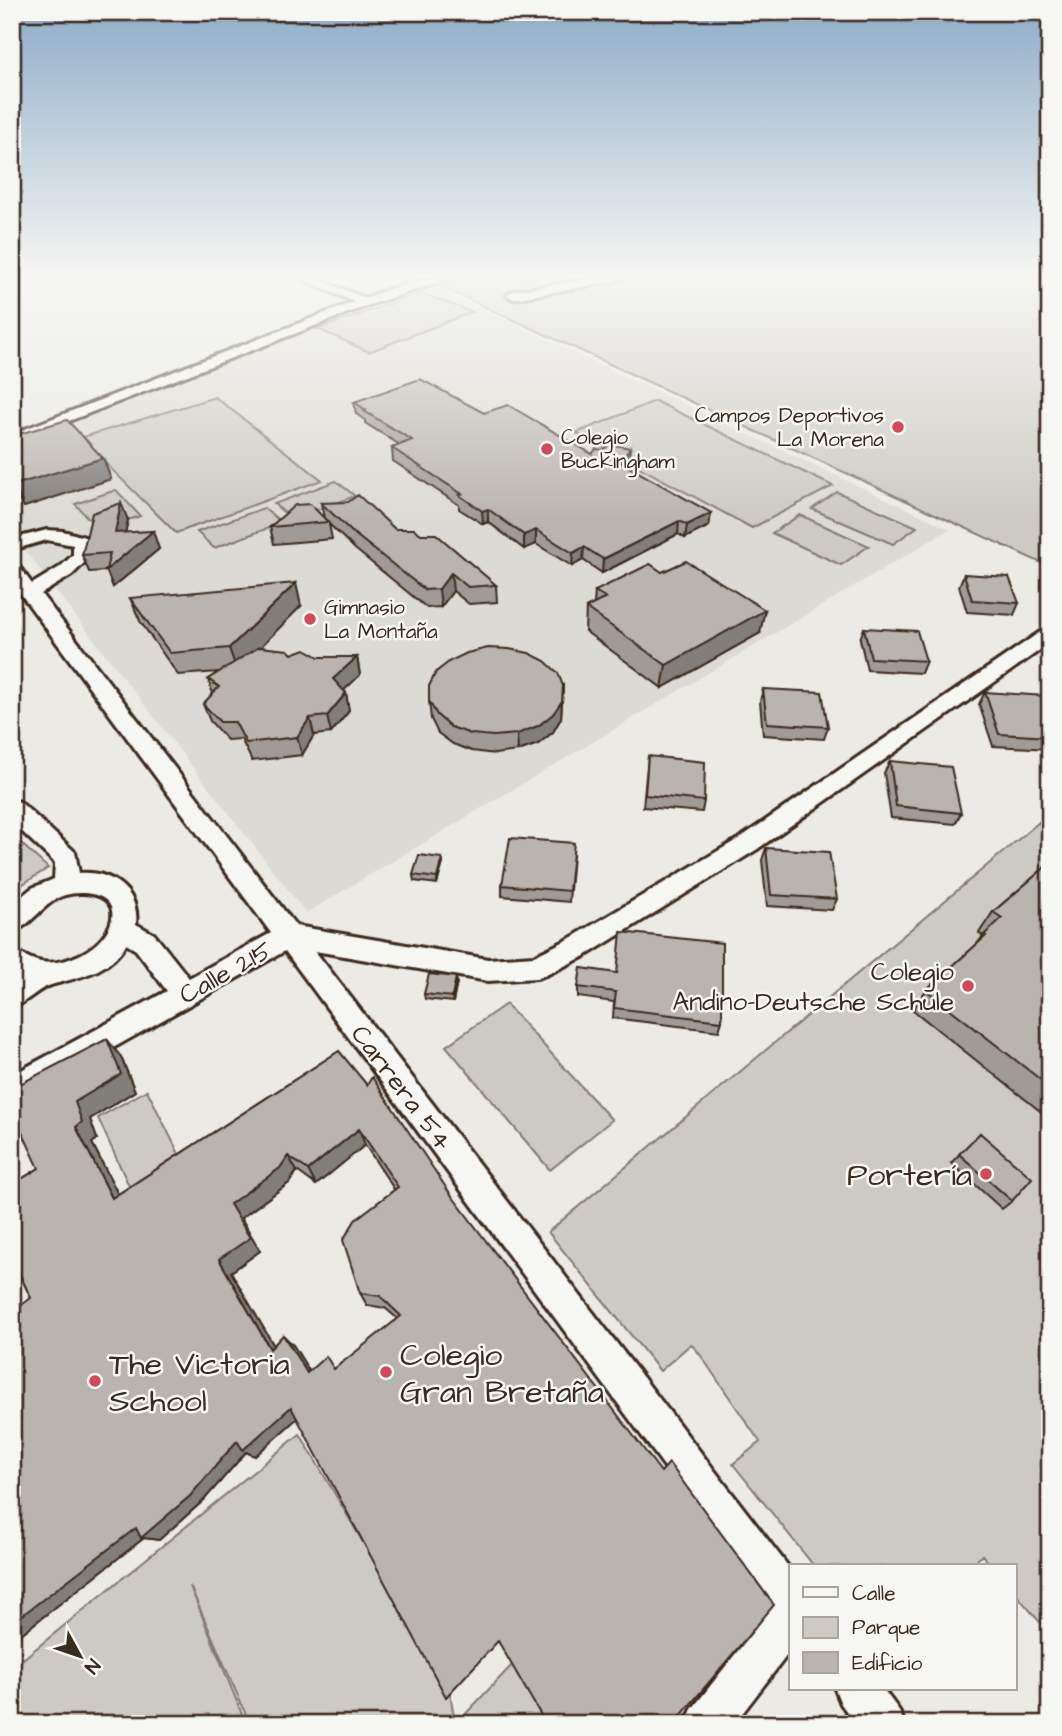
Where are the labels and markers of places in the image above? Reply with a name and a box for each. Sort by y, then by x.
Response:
place label: Campos Deportivos La Morena [695,401,884,454]
marker: Campos Deportivos La Morena [890,419,906,435]
place label: Colegio Buckingham [561,423,675,478]
marker: Colegio Buckingham [539,441,555,457]
place label: Gimnasio La Montaña [324,593,438,646]
marker: Gimnasio La Montaña [302,611,318,627]
place label: Colegio Andino-Deutsche Schule [672,954,954,1020]
marker: Colegio Andino-Deutsche Schule [960,978,976,994]
place label: Portería [847,1153,972,1198]
marker: Portería [978,1166,994,1182]
place label: Colegio Gran Bretaña [400,1333,604,1415]
place label: The Victoria School [109,1342,290,1424]
marker: Colegio Gran Bretaña [378,1364,394,1380]
marker: The Victoria School [87,1373,103,1389]

